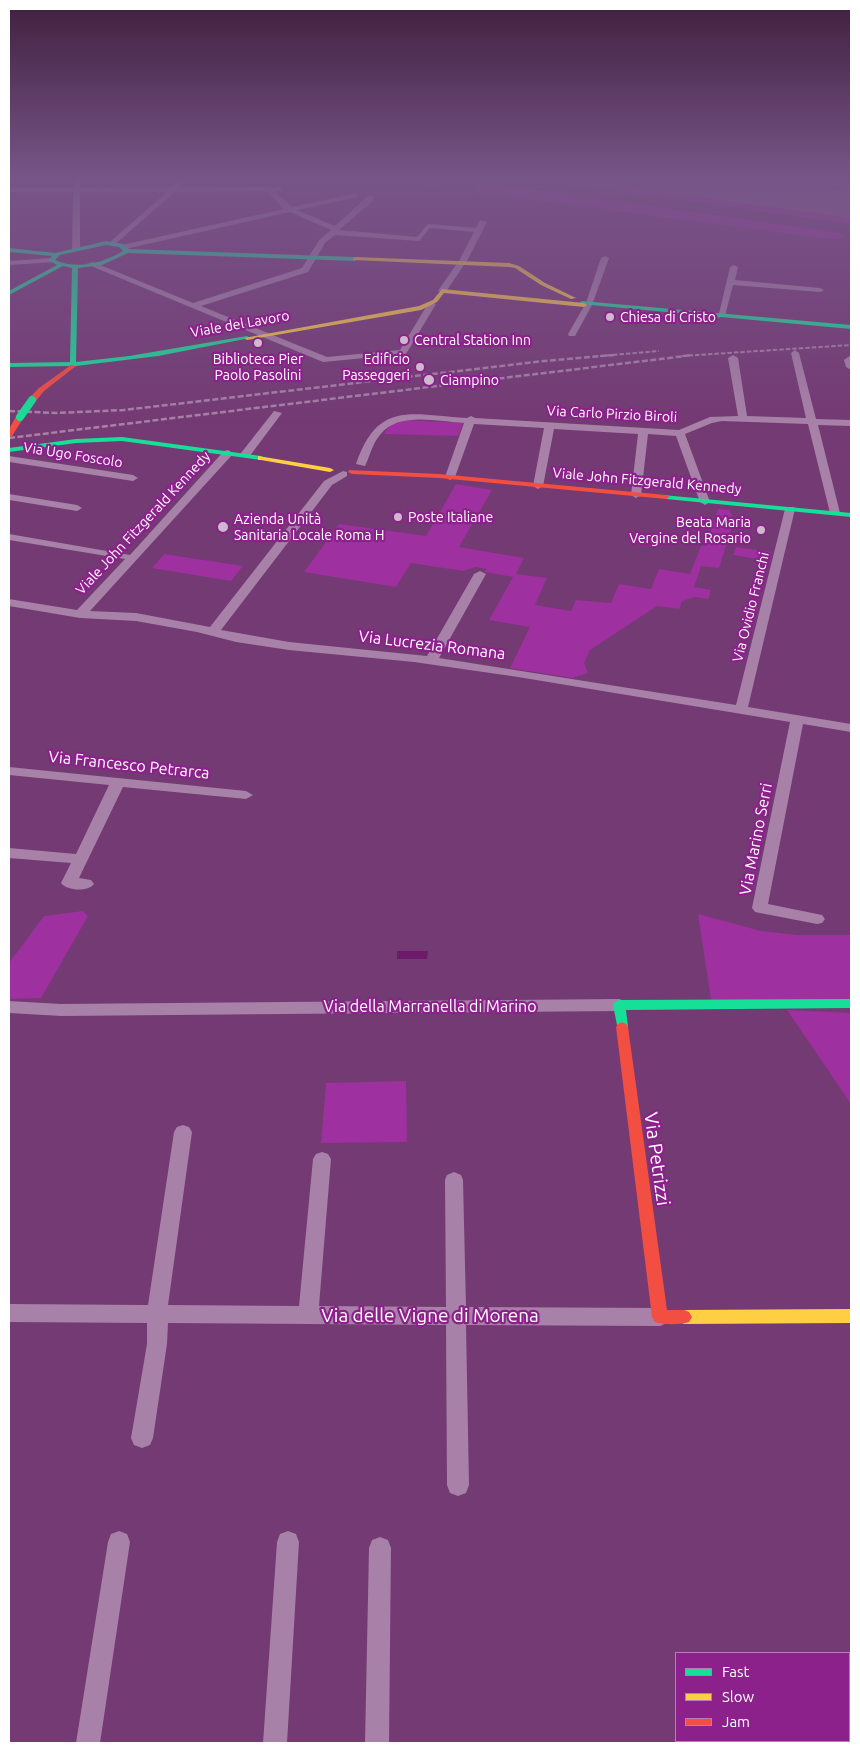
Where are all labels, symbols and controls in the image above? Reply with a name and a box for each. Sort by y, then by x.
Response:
street label: Viale del Lavoro [189,307,291,341]
place label: Chiesa di Cristo [620,309,716,325]
marker: Chiesa di Cristo [604,311,616,323]
place label: Central Station Inn [414,332,531,348]
marker: Central Station Inn [398,334,410,346]
marker: Biblioteca Pier Paolo Pasolini [252,337,264,349]
place label: Biblioteca Pier Paolo Pasolini [213,351,303,384]
place label: Edificio Passeggeri [342,351,410,384]
marker: Edificio Passeggeri [414,361,426,373]
place label: Ciampino [440,372,499,388]
marker: Ciampino [422,373,436,387]
street label: Via Carlo Pirzio Biroli [546,402,678,426]
street label: Via Ugo Foscolo [22,439,124,471]
street label: Viale John Fitzgerald Kennedy [72,448,214,598]
street label: Viale John Fitzgerald Kennedy [552,464,742,498]
place label: Poste Italiane [408,509,493,525]
place label: Azienda Unità Sanitaria Locale Roma H [234,511,384,544]
marker: Poste Italiane [392,511,404,523]
place label: Beata Maria Vergine del Rosario [629,514,751,546]
marker: Azienda Unità Sanitaria Locale Roma H [216,520,230,534]
marker: Beata Maria Vergine del Rosario [755,524,767,536]
street label: Via Ovidio Franchi [729,550,773,664]
street label: Via Lucrezia Romana [357,626,507,664]
street label: Via Francesco Petrarca [47,747,211,783]
street label: Via Marino Serri [736,781,776,897]
street label: Via della Marranella di Marino [323,997,537,1017]
street label: Via Petrizzi [639,1111,675,1207]
street label: Via delle Vigne di Morena [321,1305,539,1327]
legend [675,1652,850,1742]
text: Fast [722,1663,749,1680]
text: Slow [722,1688,754,1705]
text: Jam [722,1713,750,1730]

